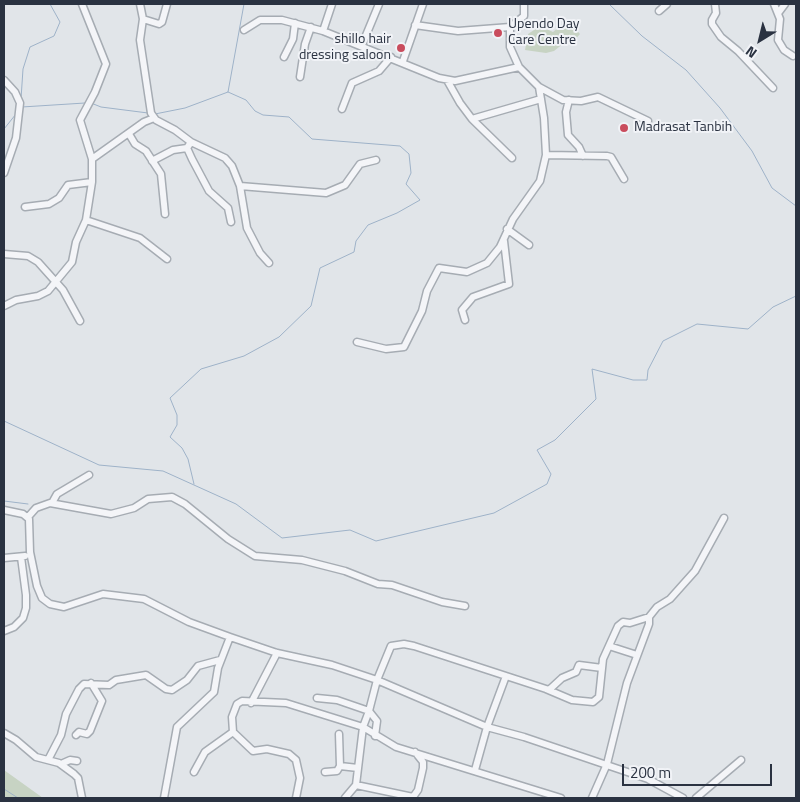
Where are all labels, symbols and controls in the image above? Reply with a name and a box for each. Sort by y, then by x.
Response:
north arrow [735,15,785,65]
place label: Upendo Day Care Centre [508,17,580,49]
marker: Upendo Day Care Centre [492,27,504,39]
place label: shillo hair dressing saloon [299,32,391,64]
text: N [741,41,761,64]
marker: shillo hair dressing saloon [395,42,407,54]
place label: Madrasat Tanbih [634,120,732,136]
marker: Madrasat Tanbih [618,122,630,134]
scale bar [625,754,775,786]
text: 200 m [630,761,671,784]

